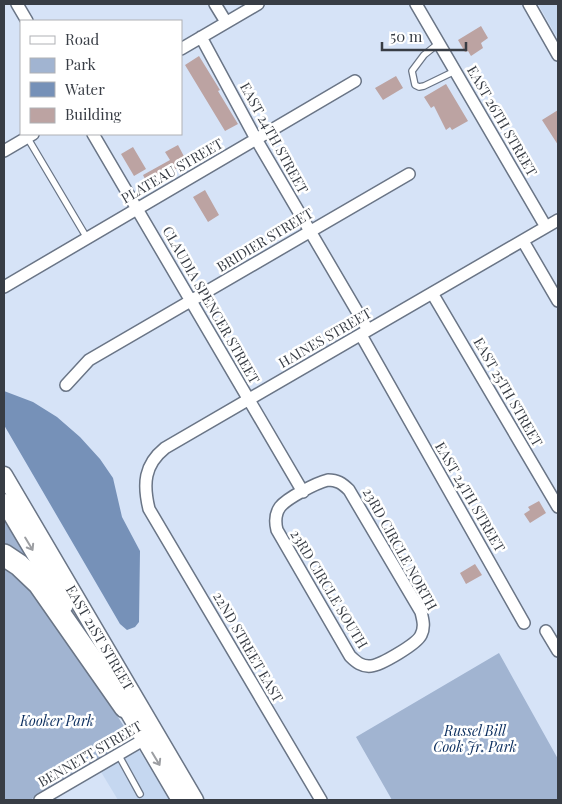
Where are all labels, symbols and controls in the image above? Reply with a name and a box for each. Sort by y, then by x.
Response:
legend [20,20,182,135]
scale bar [382,20,466,52]
text: 50 m [390,26,423,46]
text: Road [65,29,99,49]
text: Park [65,54,97,74]
street label: EAST 26TH STREET [463,62,542,180]
text: Water [64,79,105,99]
street label: EAST 24TH STREET [236,79,313,197]
text: Building [65,104,122,124]
street label: PLATEAU STREET [117,134,226,207]
street label: BRIDIER STREET [213,203,317,276]
street label: CLAUDIA SPENCER STREET [158,223,265,387]
street label: HAINES STREET [275,303,375,372]
street label: EAST 25TH STREET [469,334,548,450]
street label: EAST 24TH STREET [431,438,510,556]
street label: 23RD CIRCLE NORTH [359,484,442,614]
street label: 23RD CIRCLE SOUTH [286,526,373,652]
one-way arrow [24,536,34,550]
street label: EAST 21ST STREET [62,581,139,694]
street label: 22ND STREET EAST [209,588,288,706]
park label: Kooker Park [19,711,94,730]
street label: BENNETT STREET [34,716,145,791]
park label: Russel Bill Cook Jr. Park [433,721,517,756]
one-way arrow [151,752,161,766]

